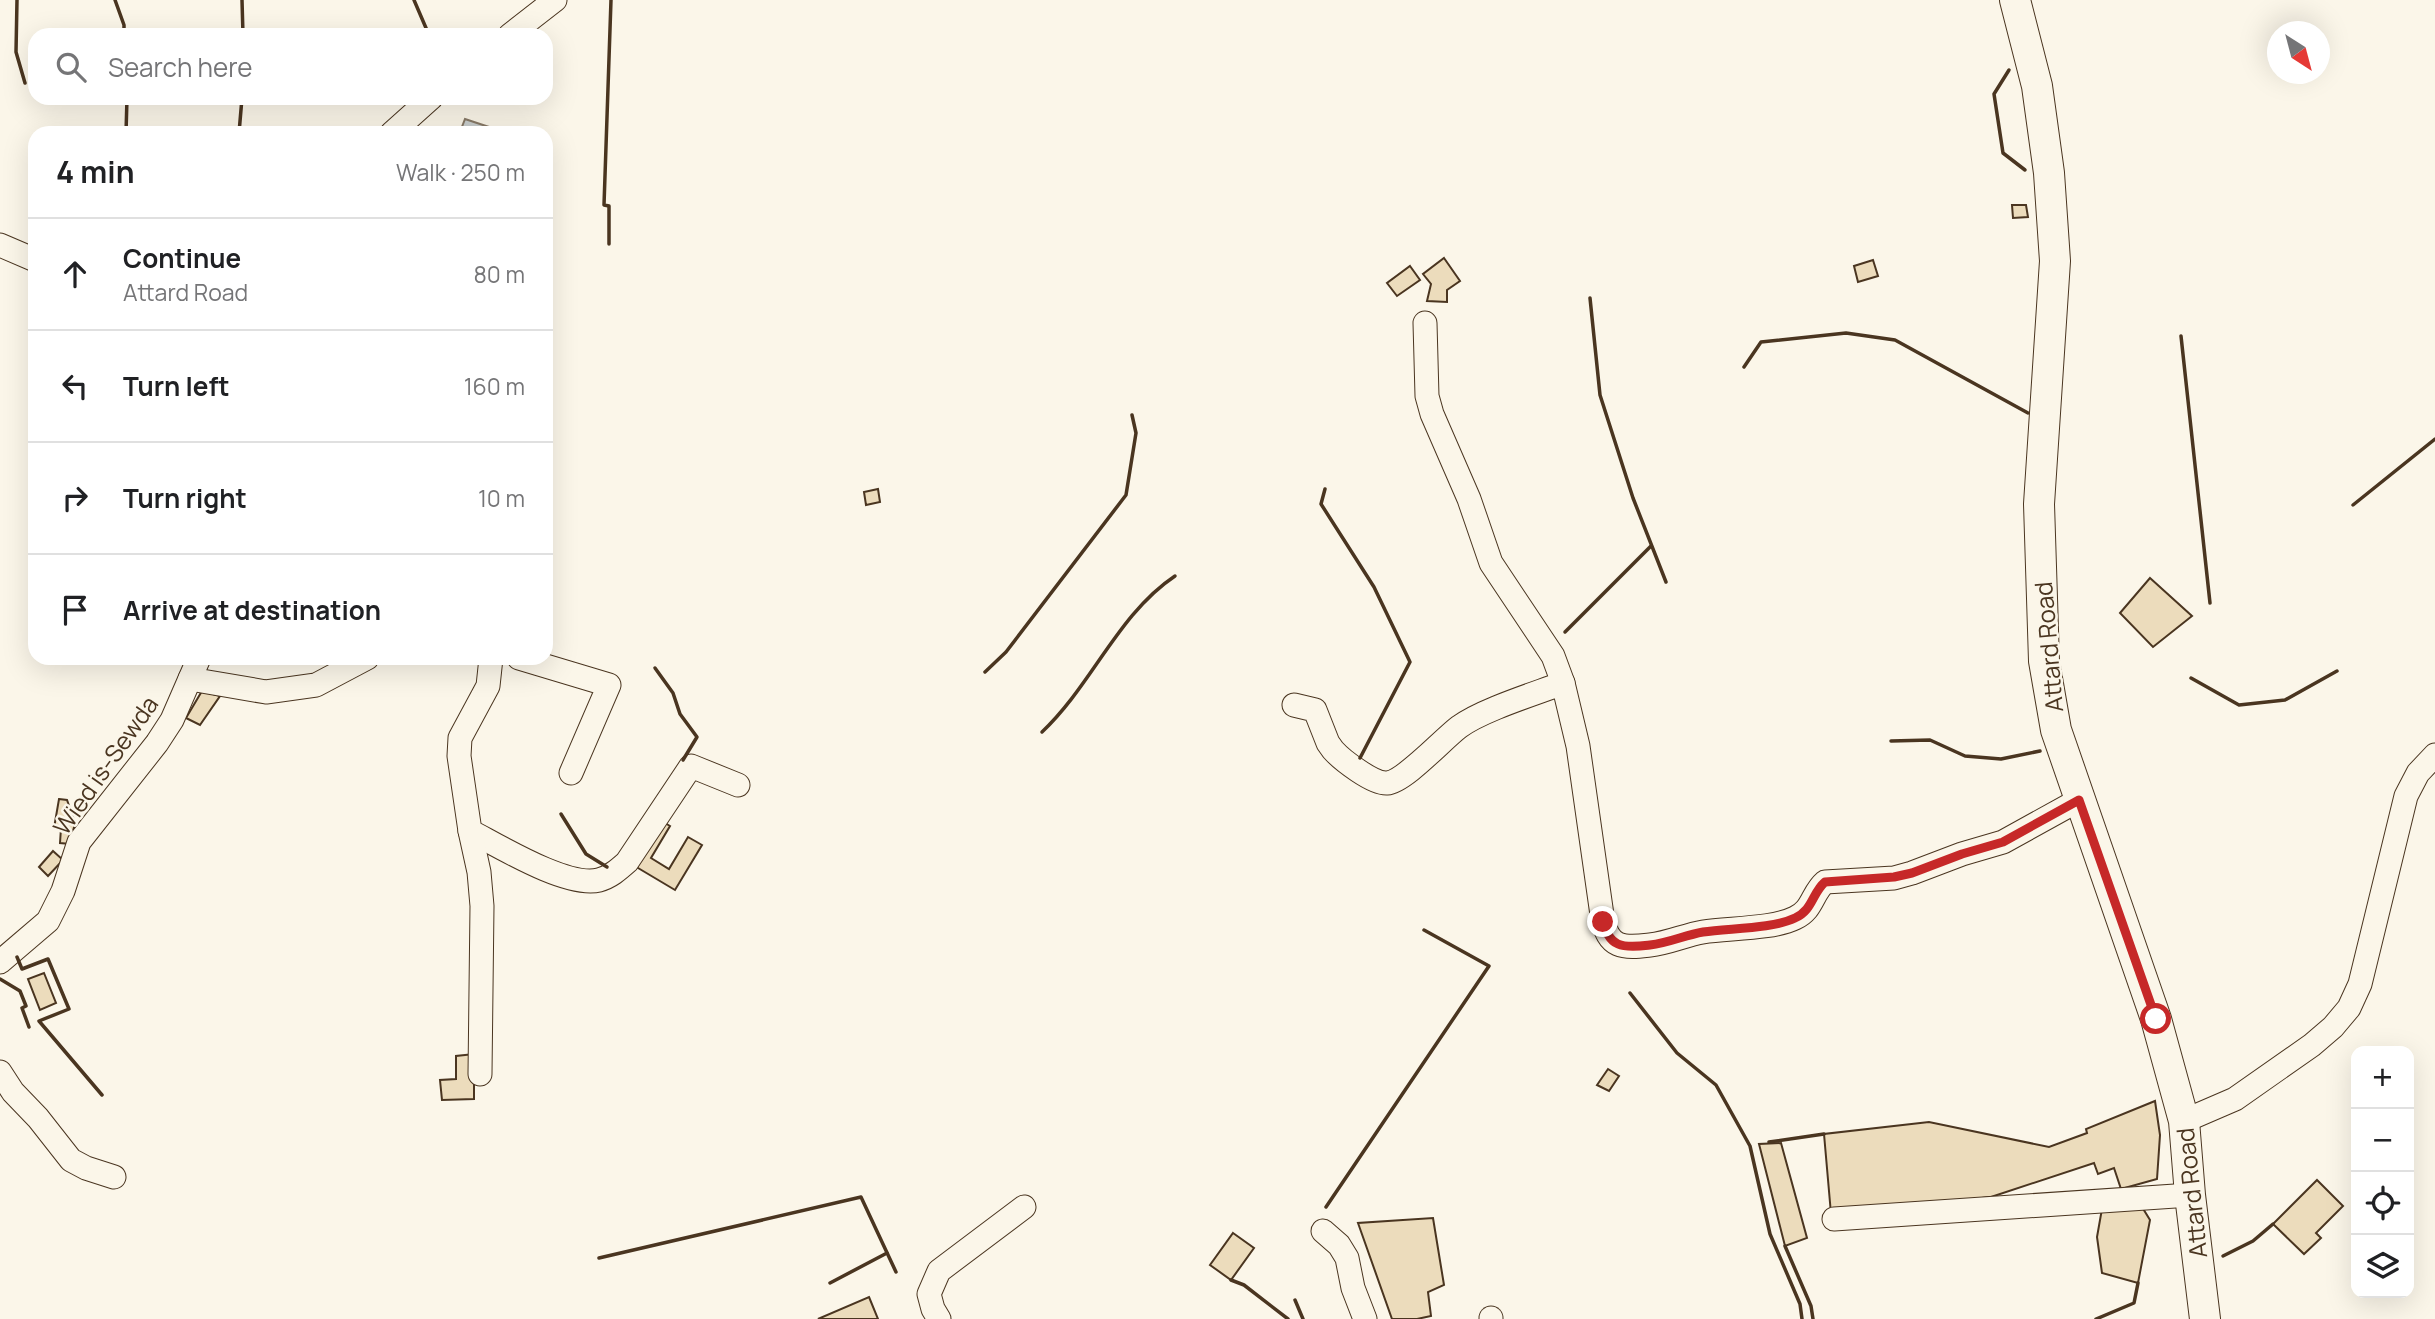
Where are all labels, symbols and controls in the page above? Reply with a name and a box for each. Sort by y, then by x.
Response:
north arrow [2267,21,2330,84]
search box [28,28,553,105]
icon: search [52,48,90,86]
text: Search here [108,49,253,85]
text: 4 min [56,151,134,192]
text: Walk · 250 m [396,156,525,188]
text: Continue [123,240,241,276]
icon: ahead [56,255,94,293]
text: 80 m [474,258,525,290]
text: Attard Road [123,276,248,308]
icon: left [56,367,94,405]
text: Turn left [123,368,230,404]
text: 160 m [464,370,525,402]
icon: right [56,479,94,517]
text: Turn right [123,480,247,516]
text: 10 m [478,482,525,514]
street label: Attard Road [2026,580,2070,714]
icon: arrive [56,591,94,629]
text: Arrive at destination [123,592,381,628]
street label: Wied is-Sewda [45,689,165,841]
route end [1587,906,1618,937]
route start [2140,1003,2171,1034]
map controls [2351,1046,2414,1298]
button: + [2351,1046,2414,1109]
button: − [2351,1109,2414,1172]
street label: Attard Road [2168,1126,2214,1260]
button: locate [2351,1172,2414,1235]
button: layers [2351,1235,2414,1298]

